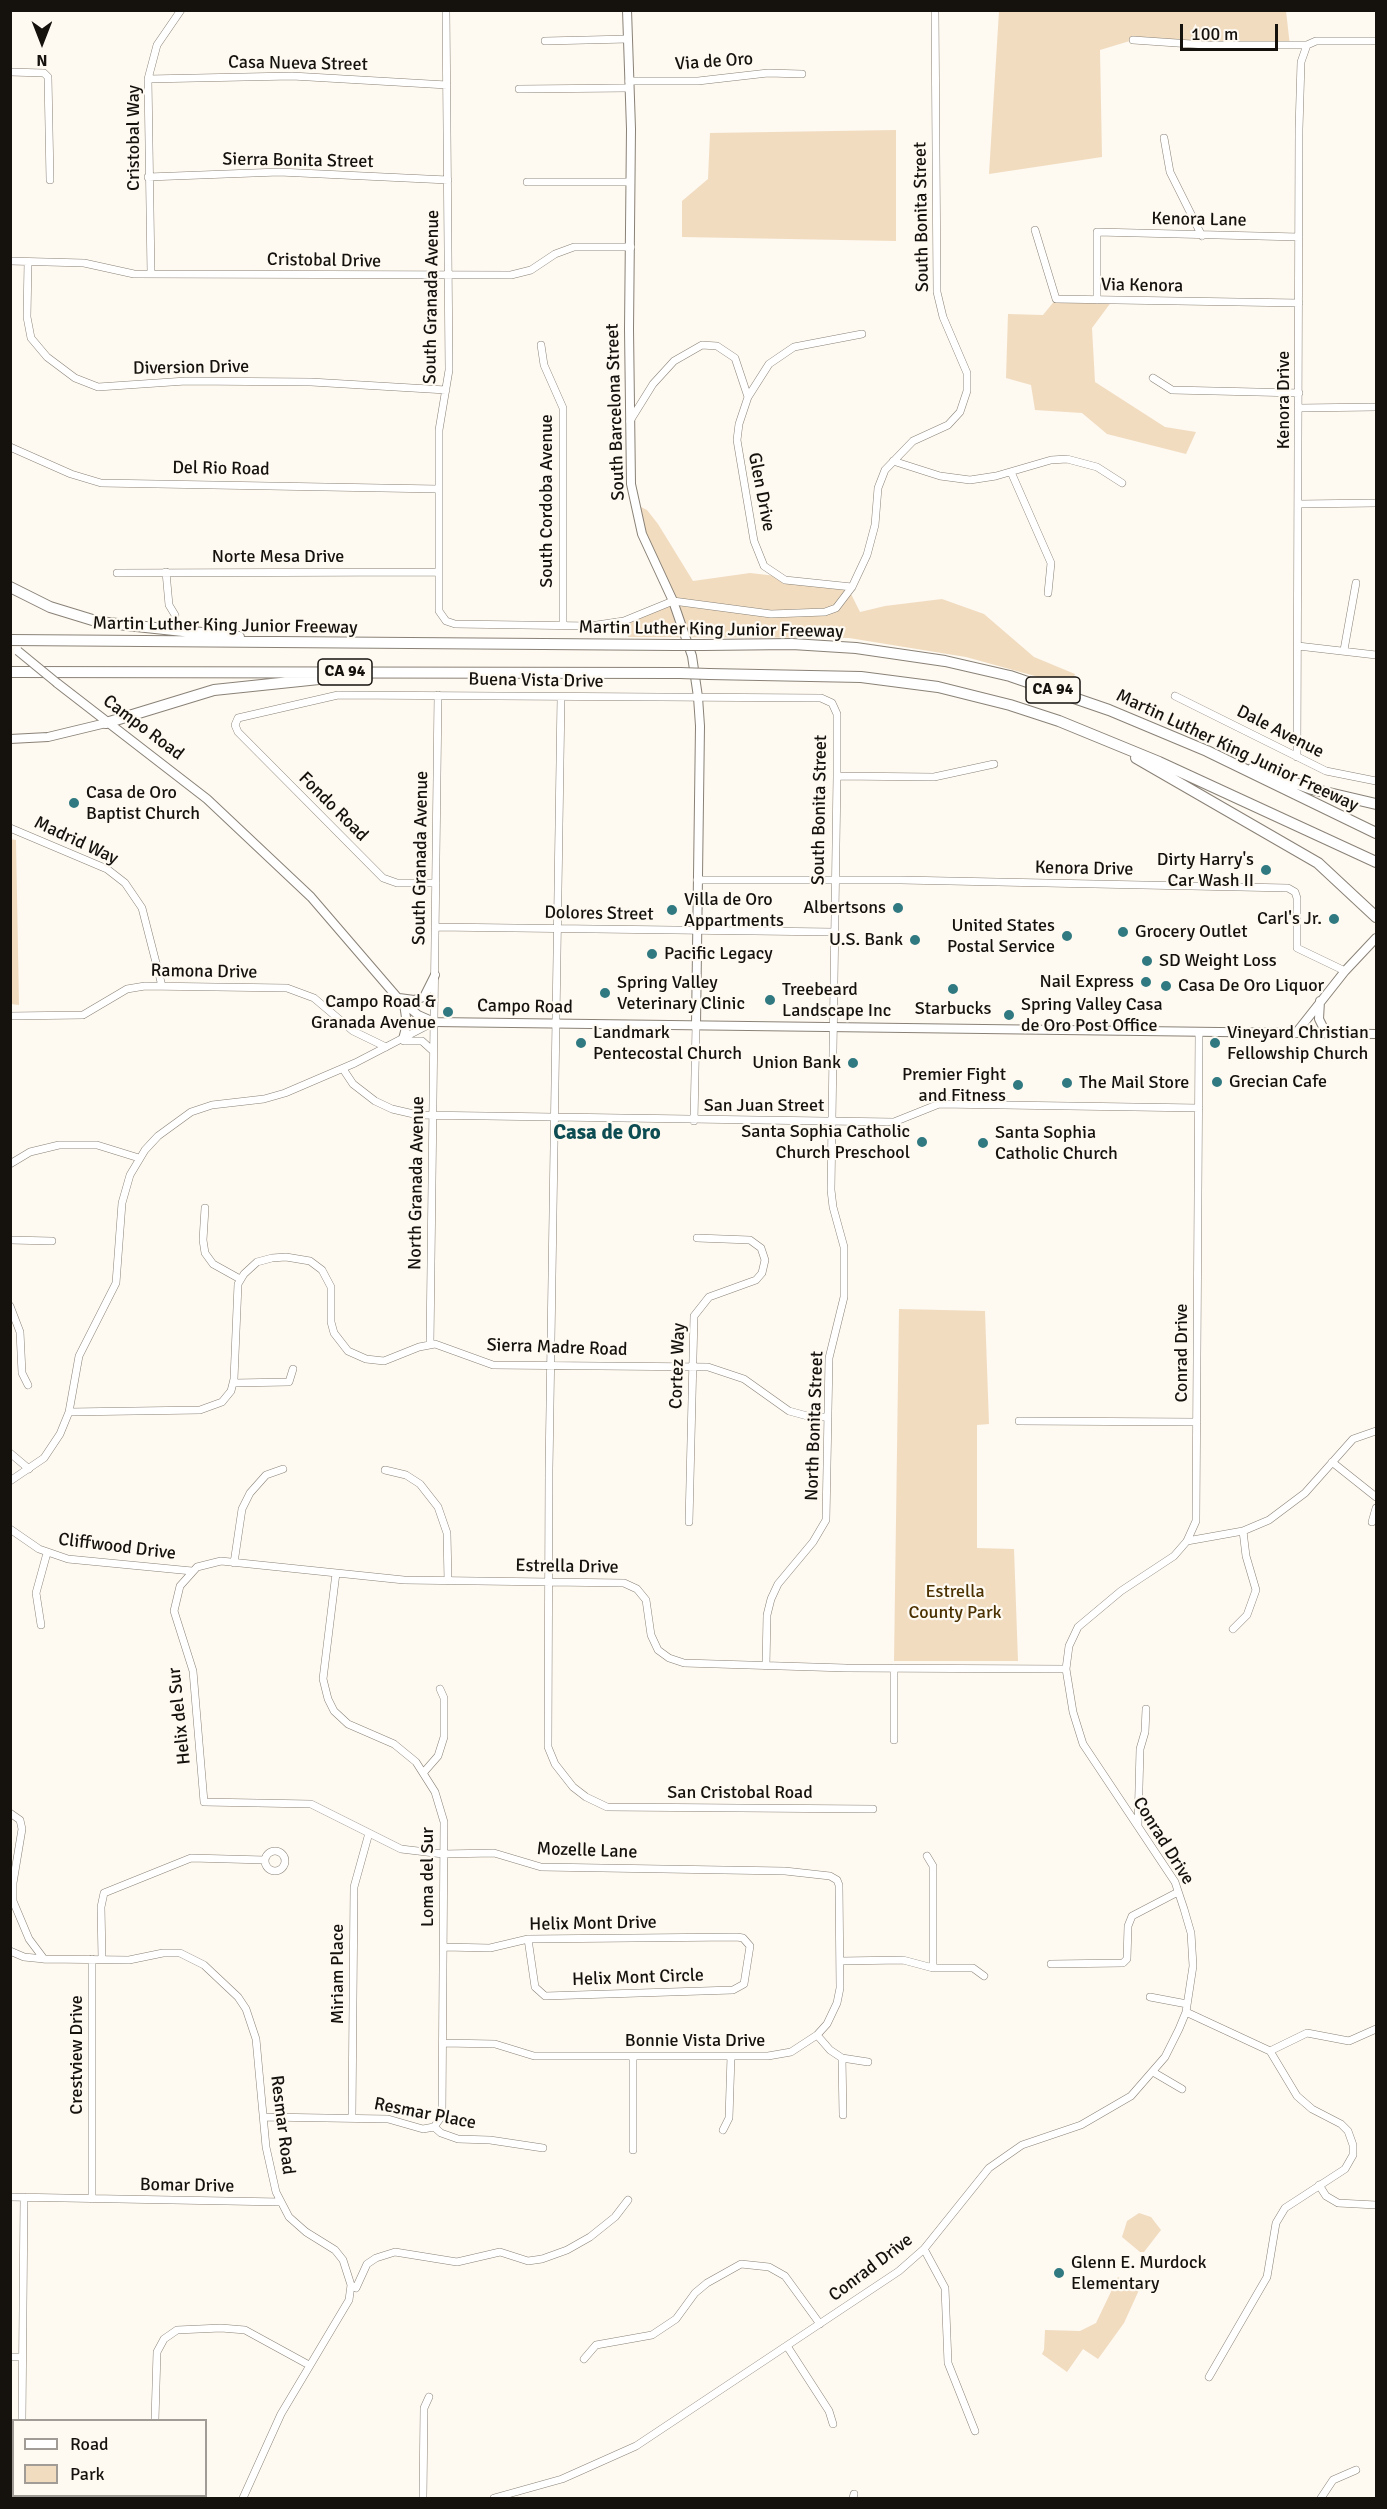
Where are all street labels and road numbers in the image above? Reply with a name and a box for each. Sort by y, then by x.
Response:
street label: Via de Oro [674,48,754,76]
street label: Casa Nueva Street [228,52,368,76]
street label: Cristobal Way [123,85,145,191]
street label: South Bonita Street [910,142,934,292]
street label: Sierra Bonita Street [222,149,374,173]
street label: Kenora Lane [1151,208,1247,232]
street label: South Granada Avenue [420,210,444,384]
street label: Cristobal Drive [267,249,381,273]
street label: Via Kenora [1101,274,1183,298]
street label: South Barcelona Street [602,323,630,501]
street label: Kenora Drive [1273,351,1295,449]
street label: Diversion Drive [133,356,249,380]
street label: South Cordoba Avenue [536,414,558,588]
street label: Glen Drive [743,451,779,533]
street label: Del Rio Road [172,457,270,481]
street label: Norte Mesa Drive [212,546,344,568]
street label: Martin Luther King Junior Freeway [92,613,358,639]
street label: Martin Luther King Junior Freeway [578,617,844,643]
road number: CA 94 [318,659,372,685]
street label: Buena Vista Drive [468,669,604,693]
road number: CA 94 [1026,677,1080,703]
street label: Martin Luther King Junior Freeway [1112,685,1362,817]
street label: Campo Road [98,691,188,765]
street label: Dale Avenue [1233,701,1327,763]
street label: South Bonita Street [808,735,832,885]
street label: Fondo Road [294,768,372,846]
street label: South Granada Avenue [409,771,433,945]
street label: Madrid Way [30,812,122,870]
street label: Kenora Drive [1035,857,1133,881]
street label: Dolores Street [544,902,654,926]
street label: Ramona Drive [150,960,258,984]
street label: Campo Road [477,995,573,1019]
street label: San Juan Street [704,1095,824,1117]
street label: North Granada Avenue [405,1096,429,1270]
street label: Conrad Drive [1171,1303,1193,1403]
street label: Cortez Way [666,1323,690,1409]
street label: Sierra Madre Road [486,1335,628,1361]
street label: North Bonita Street [802,1351,828,1501]
street label: Cliffwood Drive [57,1529,177,1565]
street label: Estrella Drive [515,1555,619,1579]
street label: Helix del Sur [164,1666,196,1766]
street label: San Cristobal Road [667,1782,813,1804]
street label: Conrad Drive [1128,1793,1198,1889]
street label: Loma del Sur [417,1827,439,1927]
street label: Mozelle Lane [536,1838,638,1864]
street label: Helix Mont Drive [529,1912,657,1936]
street label: Miriam Place [327,1924,349,2024]
street label: Helix Mont Circle [572,1965,704,1991]
street label: Crestview Drive [66,1995,88,2115]
street label: Bonnie Vista Drive [625,2030,765,2052]
street label: Resmar Road [265,2074,299,2176]
street label: Resmar Place [372,2094,478,2134]
street label: Bomar Drive [140,2174,234,2198]
street label: Conrad Drive [825,2230,917,2306]

